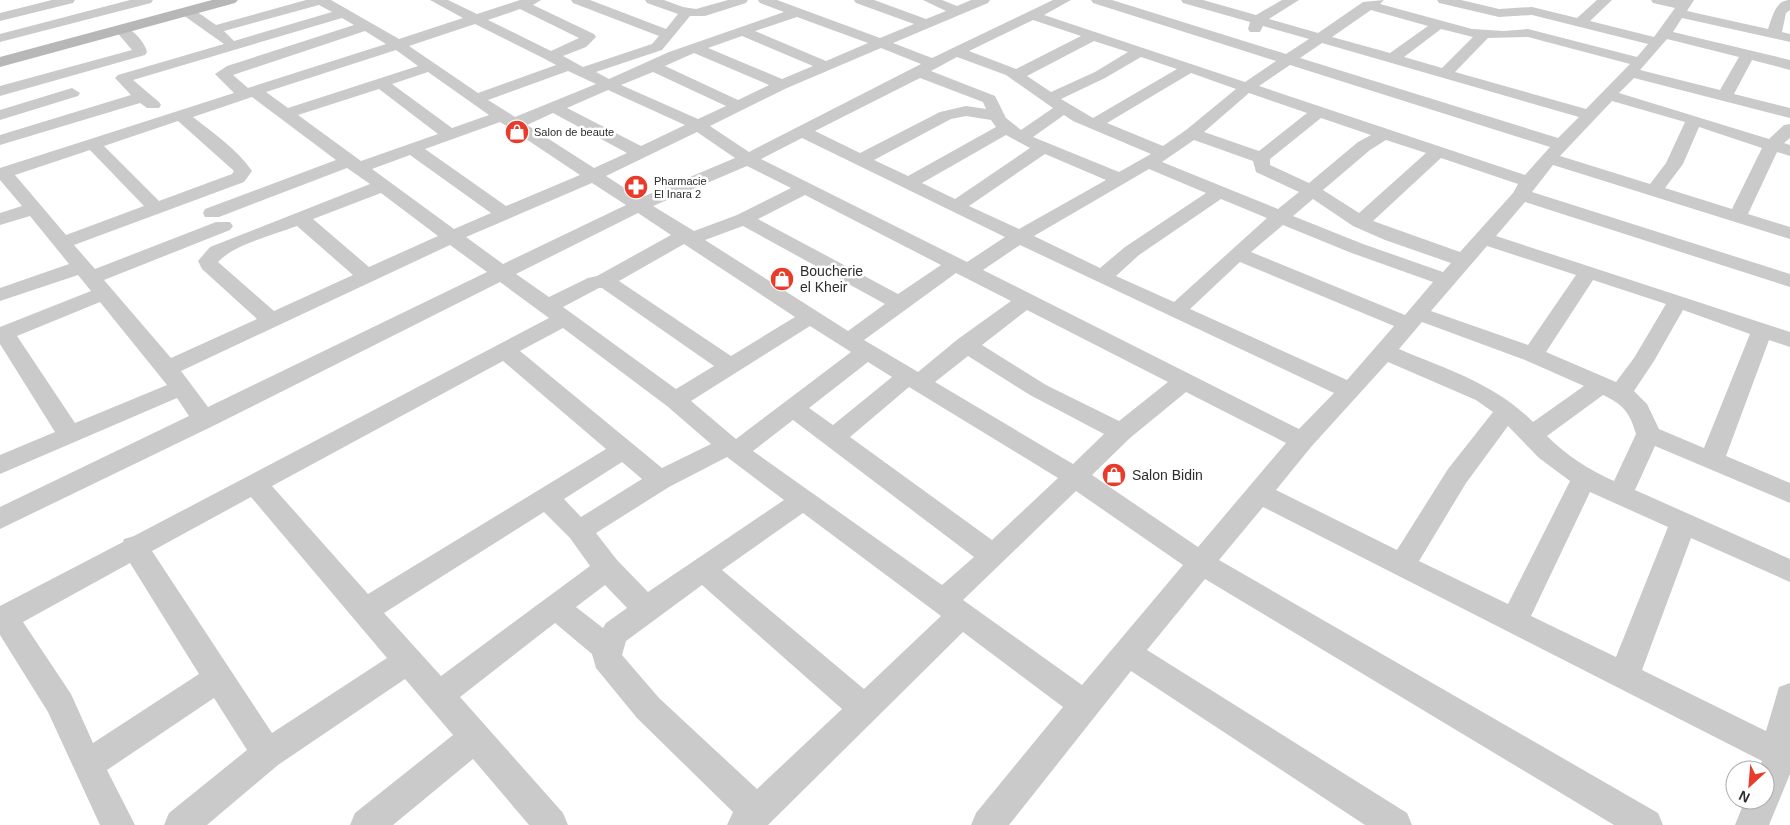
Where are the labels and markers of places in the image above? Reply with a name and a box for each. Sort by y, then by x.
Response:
shop icon: Salon de beaute [504,119,530,145]
place label: Salon de beaute [534,126,614,138]
pharmacy icon: Pharmacie El Inara 2 [623,174,649,200]
place label: Pharmacie El Inara 2 [654,175,707,200]
place label: Boucherie el Kheir [800,263,863,295]
shop icon: Boucherie el Kheir [769,266,795,292]
shop icon: Salon Bidin [1101,462,1127,488]
place label: Salon Bidin [1132,467,1203,483]

